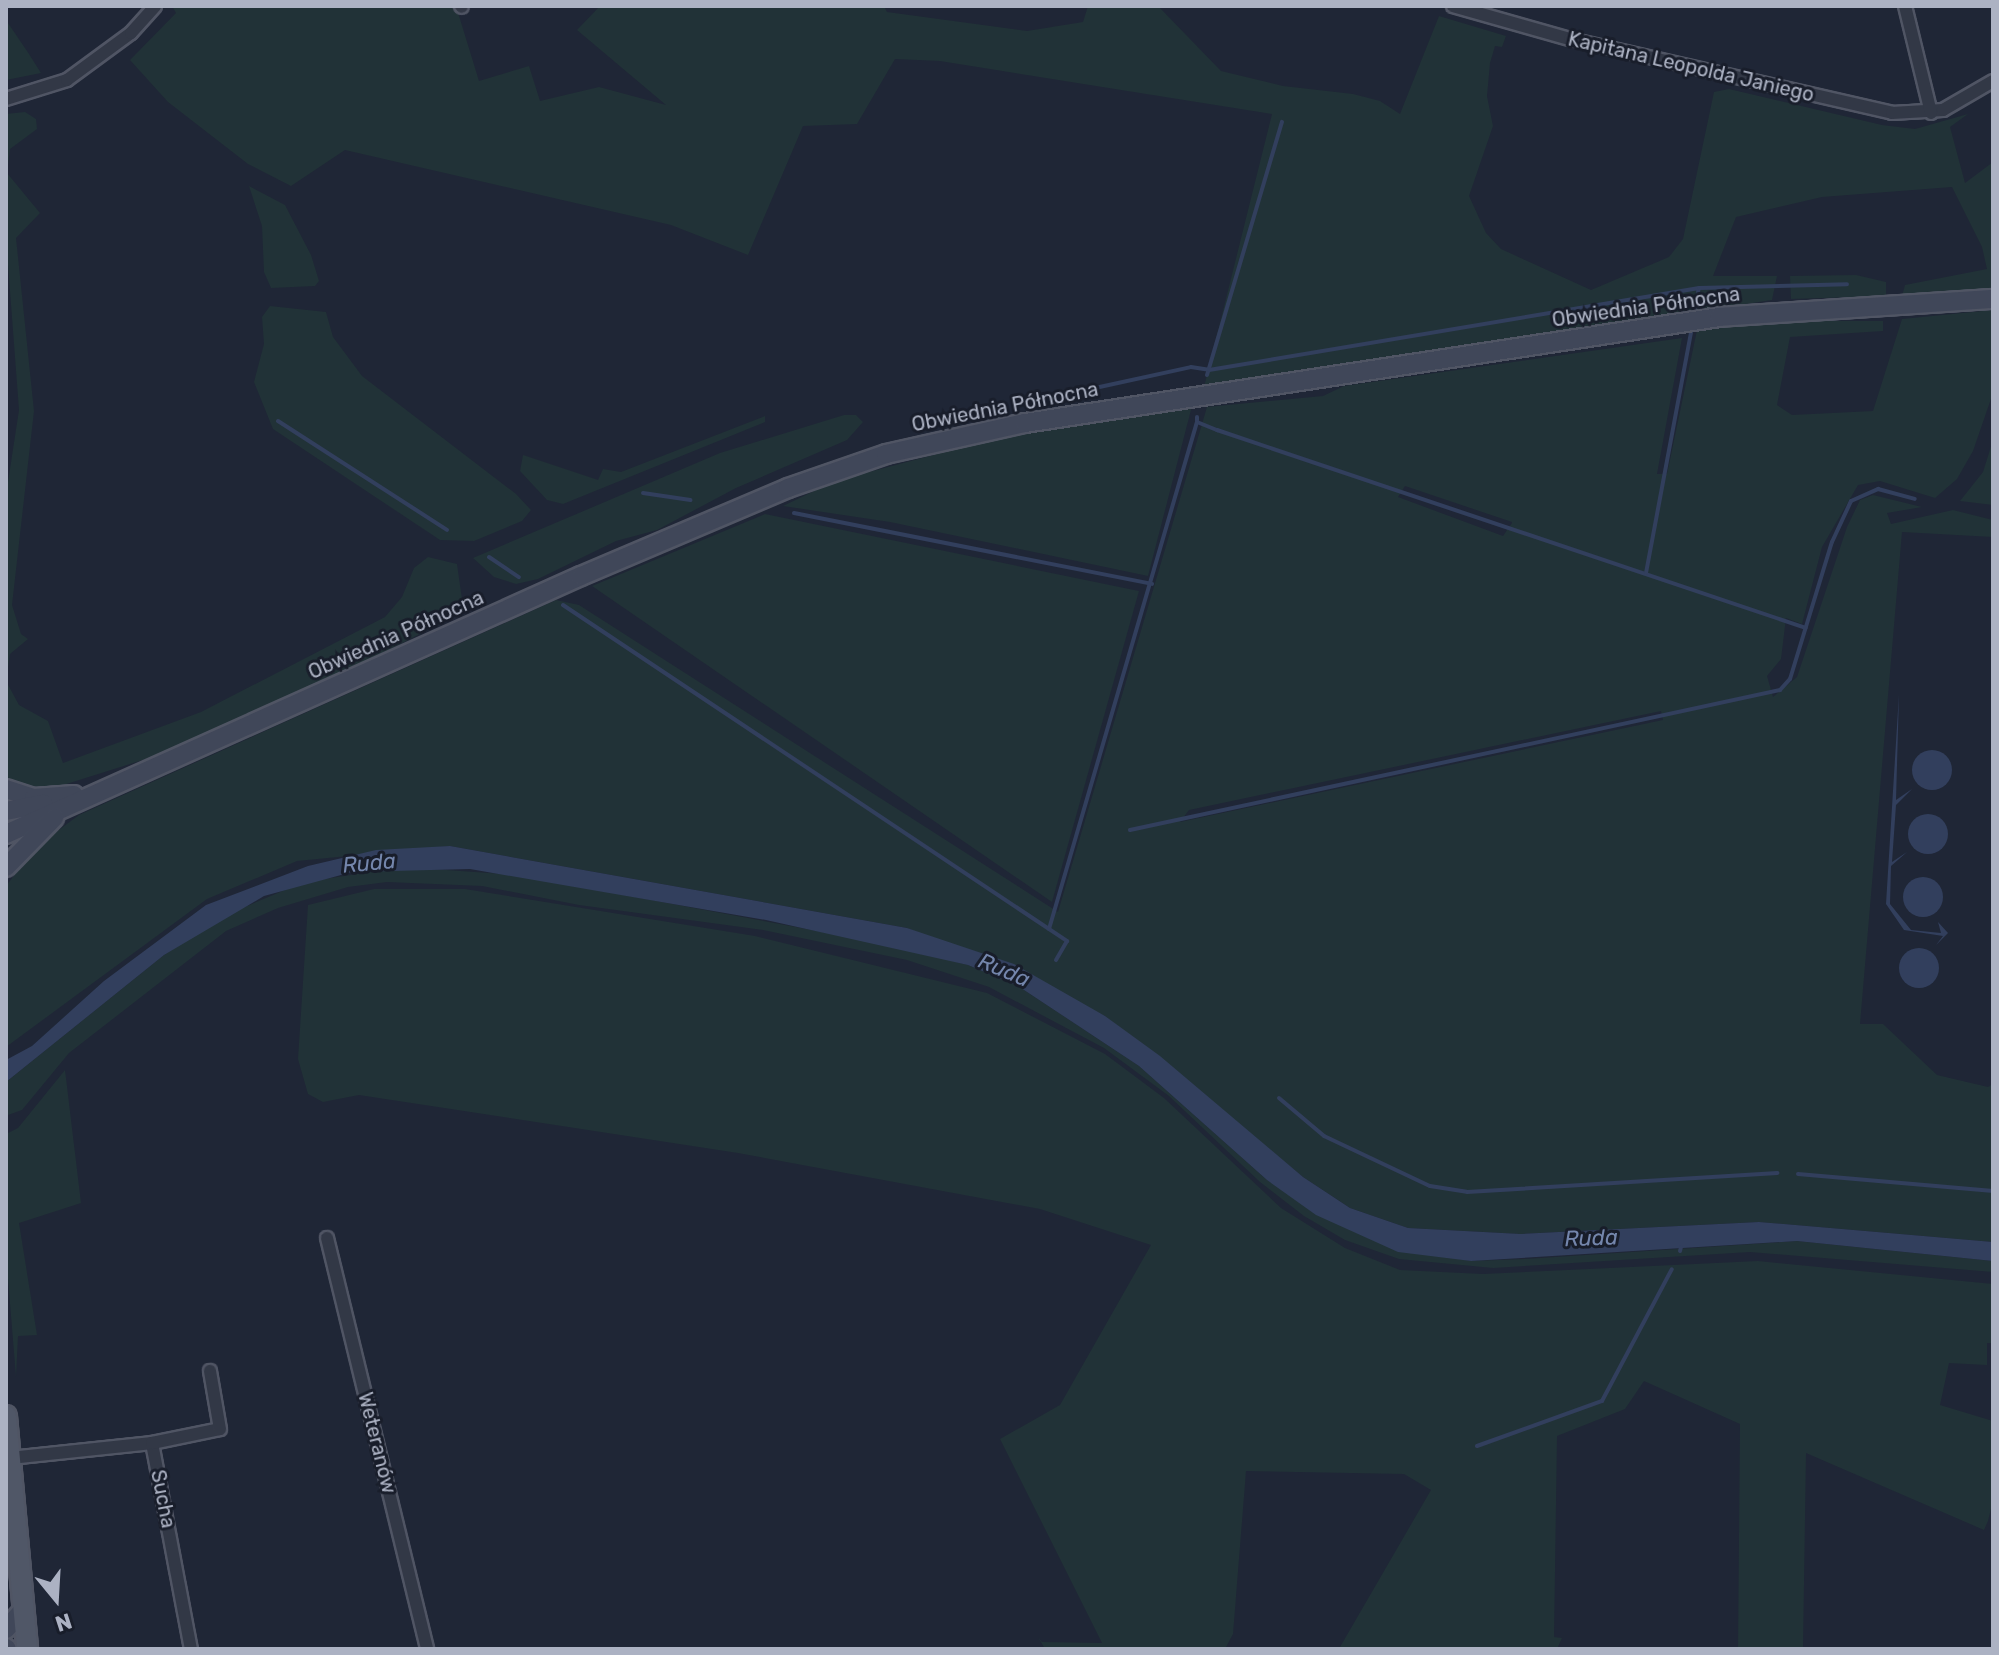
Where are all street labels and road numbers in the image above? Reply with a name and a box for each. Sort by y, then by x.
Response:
street label: Kapitana Leopolda Janiego [1566,27,1816,107]
street label: Obwiednia Północna [1550,282,1742,332]
street label: Obwiednia Północna [910,377,1100,437]
street label: Obwiednia Północna [305,585,487,685]
street label: Weteranów [353,1390,401,1496]
street label: Sucha [146,1468,180,1530]

